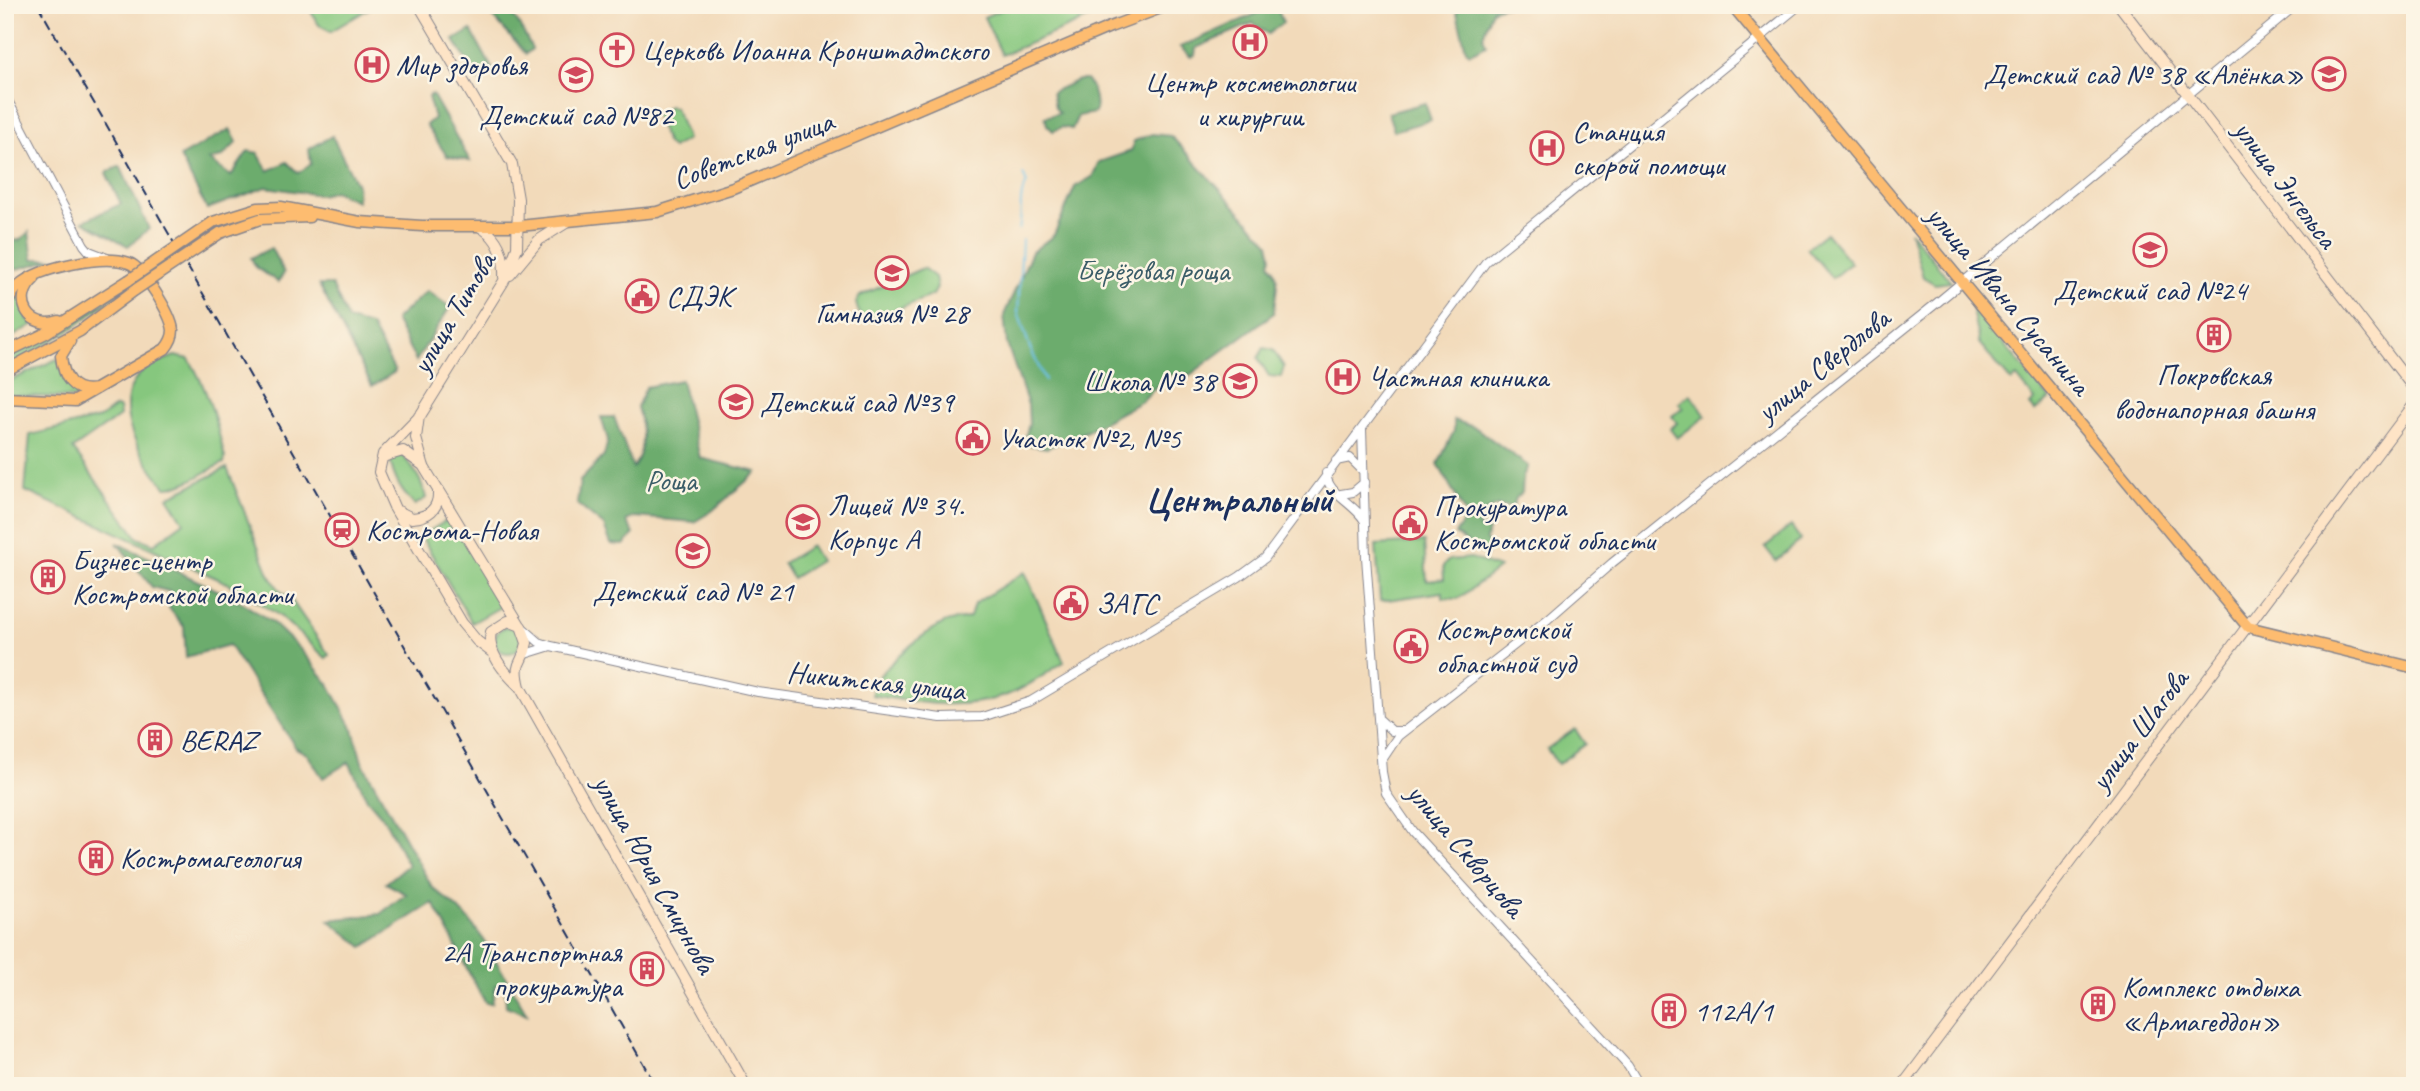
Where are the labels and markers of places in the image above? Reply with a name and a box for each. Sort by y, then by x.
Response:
hospital icon: Центр косметологии и хирургии [1231,23,1269,61]
church icon: Церковь Иоанна Кронштадтского [598,31,636,69]
place label: Церковь Иоанна Кронштадтского [642,31,990,69]
hospital icon: Мир здоровья [353,46,391,84]
place label: Мир здоровья [396,46,528,84]
place label: Детский сад № 38 «Алёнка» [1983,55,2304,93]
school or university icon: Детский сад № 38 «Алёнка» [2310,55,2348,93]
school or university icon: Детский сад №82 [557,56,595,94]
place label: Центр косметологии и хирургии [1145,63,1357,135]
place label: Детский сад №82 [479,96,675,134]
place label: Станция скорой помощи [1572,112,1726,184]
hospital icon: Станция скорой помощи [1528,129,1566,167]
school or university icon: Детский сад №24 [2131,231,2169,269]
school or university icon: Гимназия № 28 [873,254,911,292]
place label: Детский сад №24 [2053,271,2249,309]
public building icon: СДЭК [623,277,661,315]
place label: СДЭК [666,277,738,315]
place label: Гимназия № 28 [816,294,971,332]
building icon: Покровская водонапорная башня [2195,316,2233,354]
place label: Покровская водонапорная башня [2114,356,2316,428]
hospital icon: Частная клиника [1324,358,1362,396]
place label: Частная клиника [1368,358,1551,396]
place label: Школа № 38 [1084,362,1218,400]
school or university icon: Школа № 38 [1221,362,1259,400]
school or university icon: Детский сад №39 [717,383,755,421]
place label: Детский сад №39 [760,383,956,421]
public building icon: Участок №2, №5 [954,419,992,457]
place label: Участок №2, №5 [998,419,1182,457]
place label: Лицей № 34. Корпус А [828,486,964,558]
place label: Прокуратура Костромской области [1434,487,1657,559]
school or university icon: Лицей № 34. Корпус А [784,503,822,541]
public building icon: Прокуратура Костромской области [1391,504,1429,542]
station icon: Кострома-Новая [323,511,361,549]
place label: Кострома-Новая [366,511,540,549]
school or university icon: Детский сад № 21 [674,532,712,570]
place label: Бизнес-центр Костромской области [72,541,295,613]
building icon: Бизнес-центр Костромской области [29,558,67,596]
place label: Детский сад № 21 [593,572,795,610]
public building icon: ЗАГС [1052,584,1090,622]
place label: ЗАГС [1096,584,1161,622]
place label: Костромской областной суд [1436,610,1578,682]
public building icon: Костромской областной суд [1392,627,1430,665]
building icon: BERAZ [136,721,174,759]
place label: BERAZ [180,721,261,759]
building icon: Костромагеология [77,839,115,877]
place label: Костромагеология [120,839,303,877]
place label: 2А Транспортная прокуратура [441,933,624,1005]
building icon: 2А Транспортная прокуратура [628,950,666,988]
place label: Комплекс отдыха «Армагеддон» [2122,968,2302,1040]
building icon: Комплекс отдыха «Армагеддон» [2079,985,2117,1023]
building icon: 112А/1 [1650,992,1688,1030]
place label: 112А/1 [1694,992,1774,1030]

